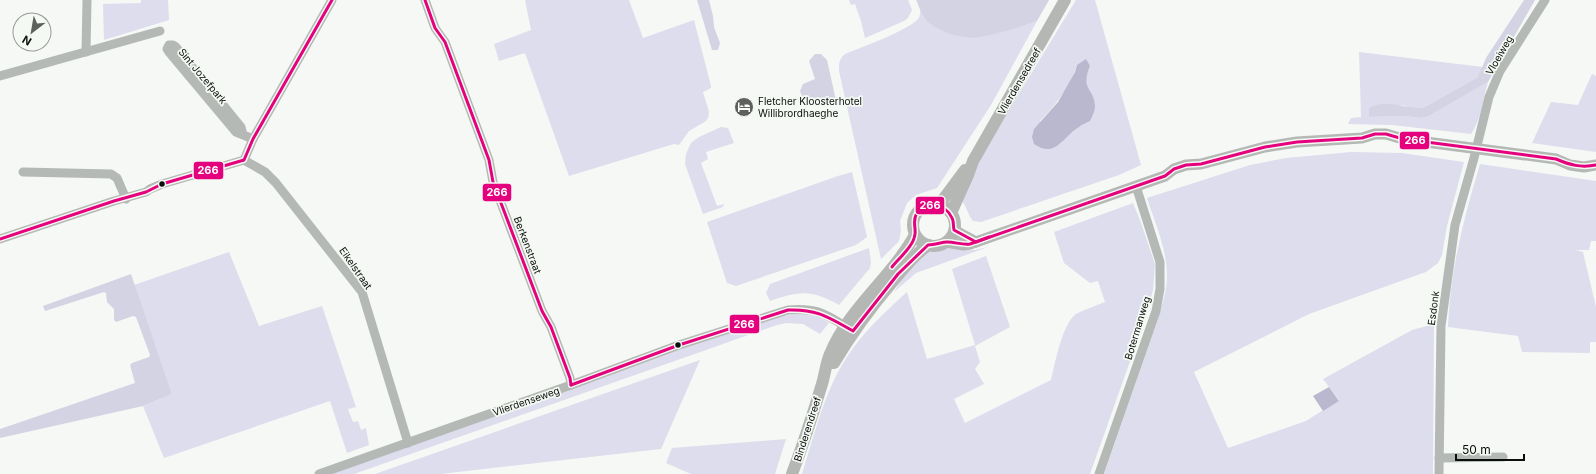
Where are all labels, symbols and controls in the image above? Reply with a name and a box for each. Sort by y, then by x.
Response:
north arrow [12,12,52,52]
text: N [20,32,34,49]
street label: Vloeiweg [1483,33,1515,77]
street label: Vlierdensedreef [995,45,1043,117]
street label: Sint Jozefpark [176,46,230,106]
place label: Fletcher Kloosterhotel Willibrordhaeghe [758,95,862,119]
hotel icon: Fletcher Kloosterhotel Willibrordhaeghe [733,96,755,118]
line badge: 266 [1399,131,1430,150]
text: 266 [1404,133,1426,147]
line badge: 266 [193,161,224,180]
text: 266 [197,163,219,177]
unlabelled marker [157,179,167,189]
line badge: 266 [482,183,512,202]
text: 266 [486,185,508,199]
line badge: 266 [915,196,945,215]
text: 266 [919,198,941,212]
street label: Berkenstraat [512,215,545,276]
street label: Eikelstraat [337,245,375,292]
street label: Esdonk [1425,289,1441,326]
street label: Botermanweg [1122,295,1152,361]
line badge: 266 [729,314,760,334]
text: 266 [733,317,755,331]
unlabelled marker [673,340,683,350]
street label: Vlierdenseweg [491,384,561,418]
street label: Binderendreef [791,395,823,463]
scale bar [1456,436,1524,462]
text: 50 m [1462,442,1491,457]

